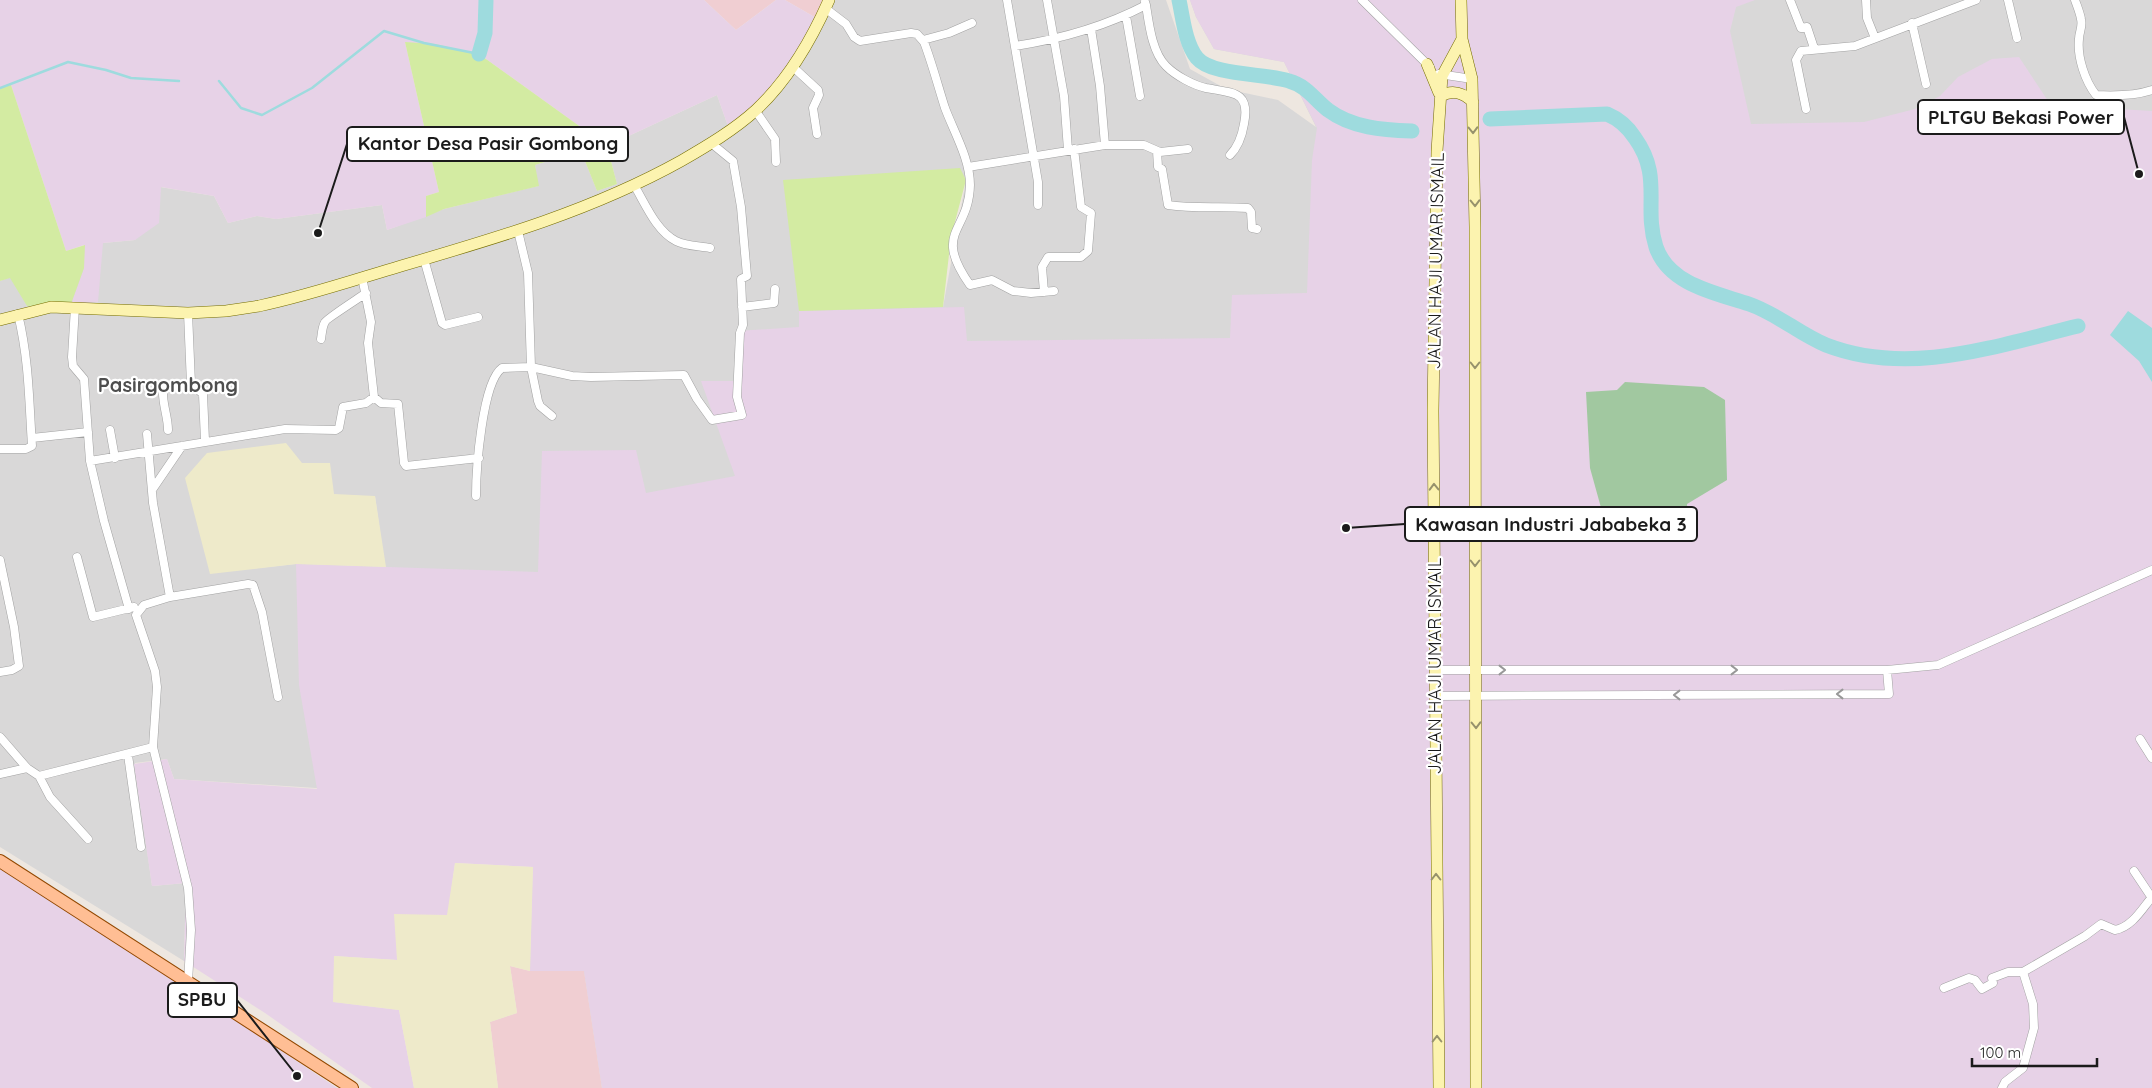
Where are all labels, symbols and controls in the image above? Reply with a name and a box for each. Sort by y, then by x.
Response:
callout: PLTGU Bekasi Power [1918,100,2124,134]
text: PLTGU Bekasi Power [1928,105,2114,129]
callout: Kantor Desa Pasir Gombong [347,127,628,161]
one-way arrow [1468,127,1478,135]
text: Kantor Desa Pasir Gombong [358,131,618,155]
street label: JALAN HAJI UMAR ISMAIL [1422,152,1449,370]
one-way arrow [1469,199,1480,207]
one-way arrow [1470,362,1480,369]
district label: Pasirgombong [98,372,238,397]
one-way arrow [1429,483,1439,490]
callout: Kawasan Industri Jababeka 3 [1405,507,1697,541]
text: Kawasan Industri Jababeka 3 [1415,512,1687,536]
street label: JALAN HAJI UMAR ISMAIL [1423,557,1446,774]
one-way arrow [1470,559,1480,567]
one-way arrow [1498,665,1506,675]
one-way arrow [1731,665,1739,675]
one-way arrow [1836,689,1844,699]
one-way arrow [1673,690,1681,700]
one-way arrow [1471,722,1481,729]
one-way arrow [1431,873,1441,880]
callout: SPBU [168,983,237,1017]
text: SPBU [178,987,226,1011]
one-way arrow [1432,1035,1442,1043]
scale bar [1972,1036,2097,1068]
text: 100 m [1980,1043,2021,1062]

